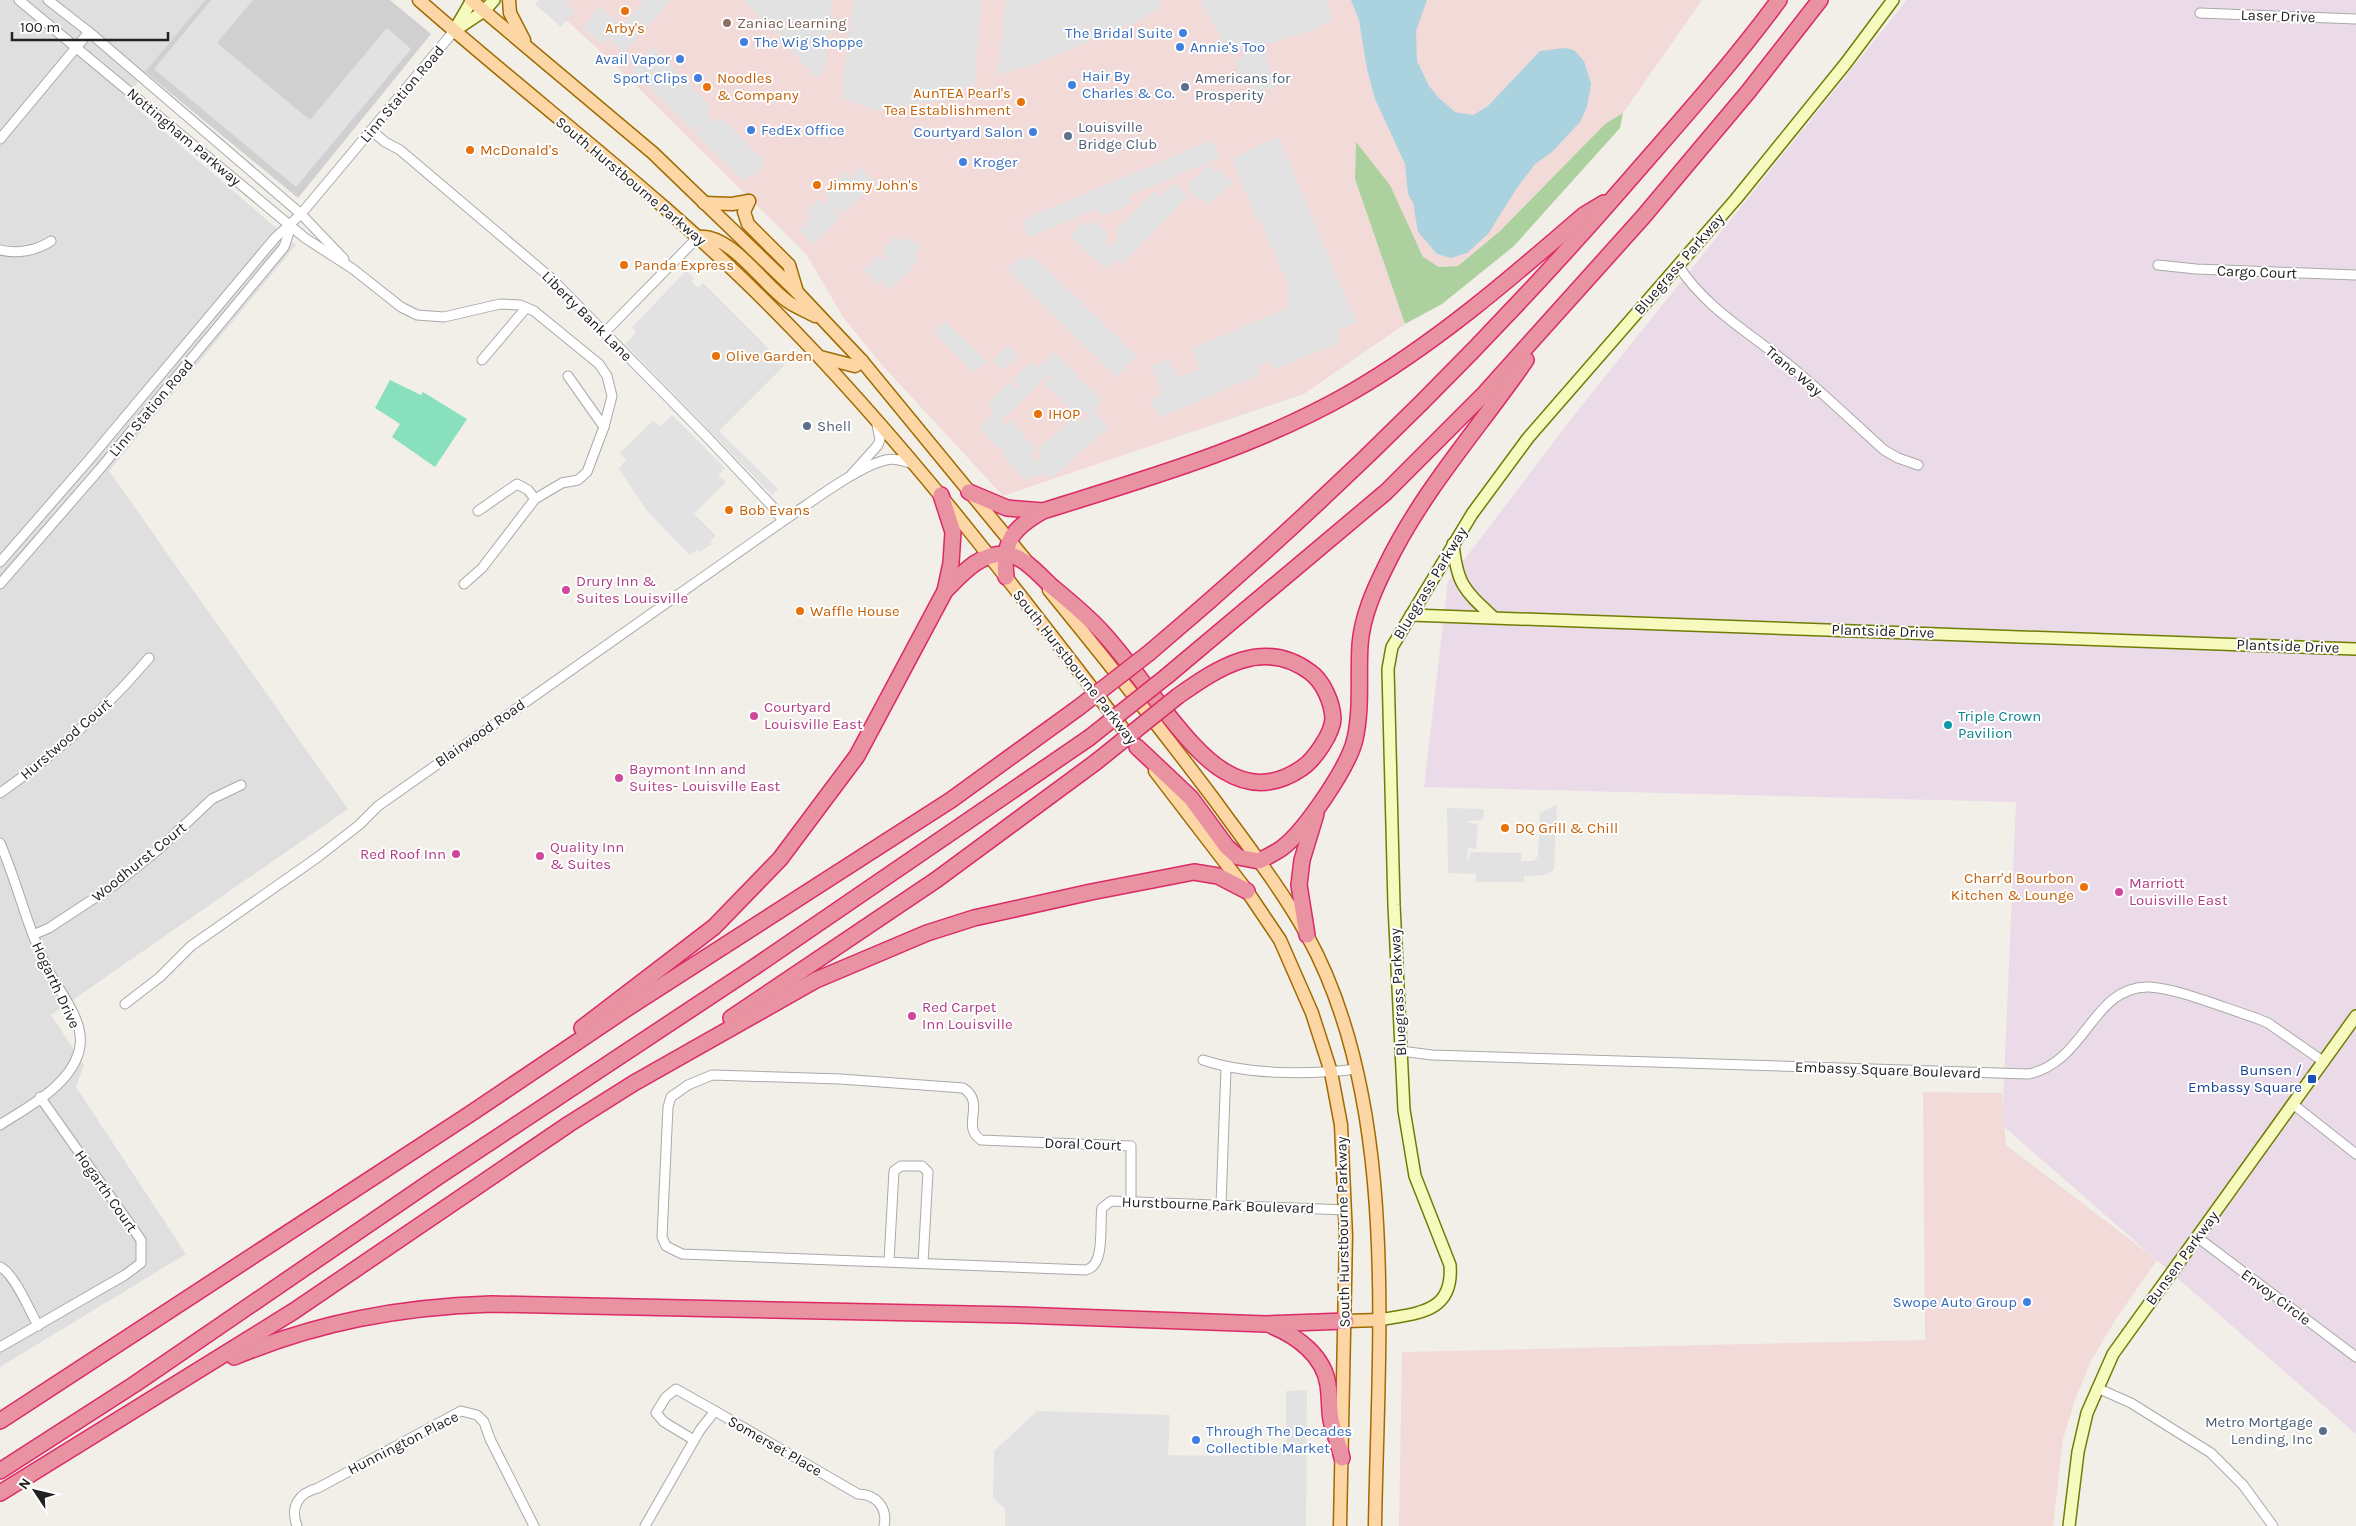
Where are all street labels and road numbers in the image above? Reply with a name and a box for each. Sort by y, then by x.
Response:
street label: Laser Drive [2240,6,2316,26]
street label: Linn Station Road [356,42,448,146]
street label: Nottingham Parkway [123,84,245,190]
street label: South Hurstbourne Parkway [552,113,710,249]
street label: Bluegrass Parkway [1630,210,1728,318]
street label: Cargo Court [2217,262,2298,282]
street label: Liberty Bank Lane [538,267,636,365]
street label: Trane Way [1762,342,1826,400]
street label: Linn Station Road [105,356,197,460]
street label: Bluegrass Parkway [1389,523,1471,643]
street label: South Hurstbourne Parkway [1009,586,1141,748]
street label: Plantside Drive [1831,620,1935,642]
street label: Plantside Drive [2236,635,2340,657]
street label: Hurstwood Court [17,694,116,784]
street label: Blairwood Road [431,695,529,771]
street label: Woodhurst Court [88,818,190,906]
street label: Bluegrass Parkway [1386,927,1410,1057]
street label: Hogarth Drive [28,939,84,1031]
street label: Embassy Square Boulevard [1795,1058,1981,1082]
street label: Doral Court [1044,1134,1122,1154]
street label: South Hurstbourne Parkway [1332,1136,1354,1328]
street label: Hogarth Court [71,1146,141,1236]
street label: Hurstbourne Park Boulevard [1121,1193,1315,1217]
street label: Bunsen Parkway [2142,1207,2222,1309]
street label: Envoy Circle [2238,1265,2314,1329]
street label: Hunnington Place [345,1407,461,1479]
street label: Somerset Place [725,1412,825,1480]

